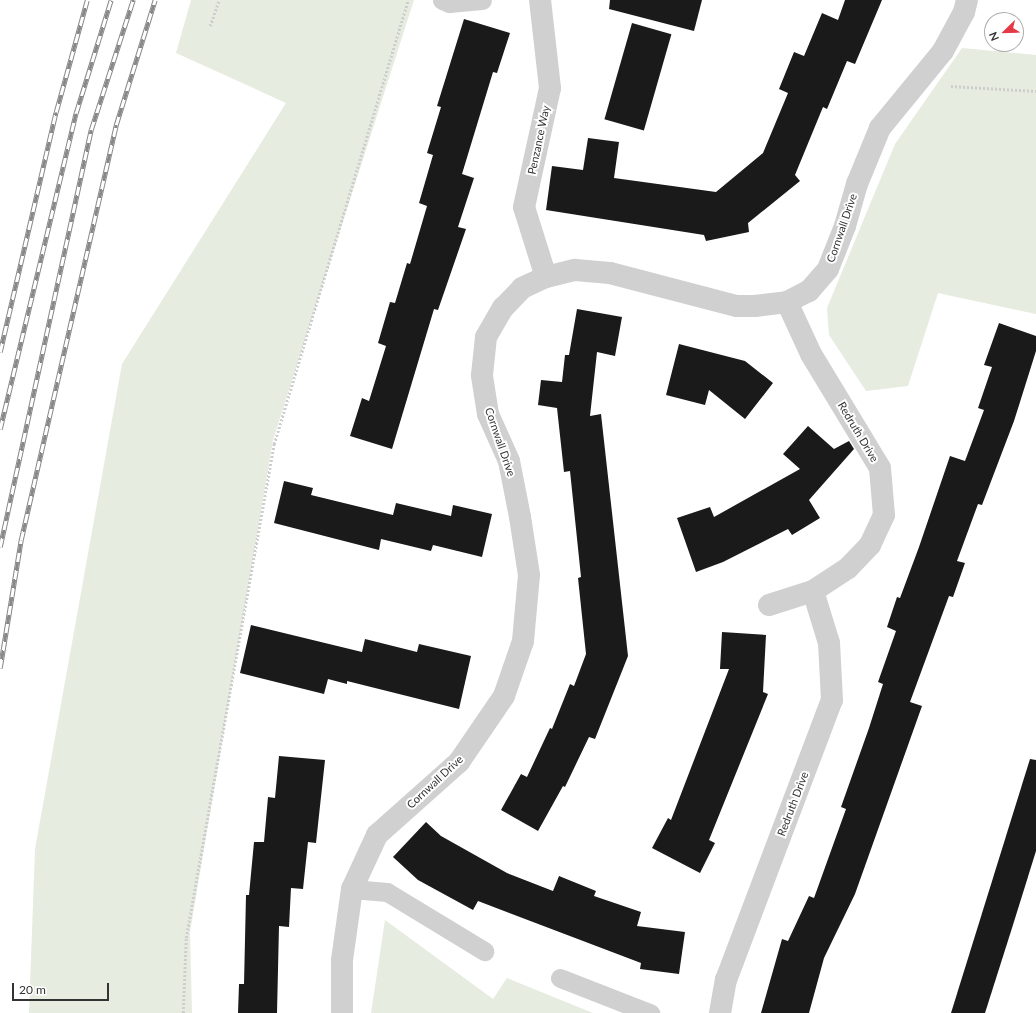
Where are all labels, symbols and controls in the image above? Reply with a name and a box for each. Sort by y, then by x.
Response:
north arrow [984,12,1024,52]
text: N [986,30,1001,43]
street label: Penzance Way [525,104,553,176]
street label: Cornwall Drive [824,192,860,264]
street label: Redruth Drive [835,400,881,464]
street label: Cornwall Drive [482,406,518,478]
street label: Cornwall Drive [404,753,466,811]
street label: Redruth Drive [775,770,811,838]
scale bar [14,975,111,1001]
text: 20 m [19,982,46,997]

